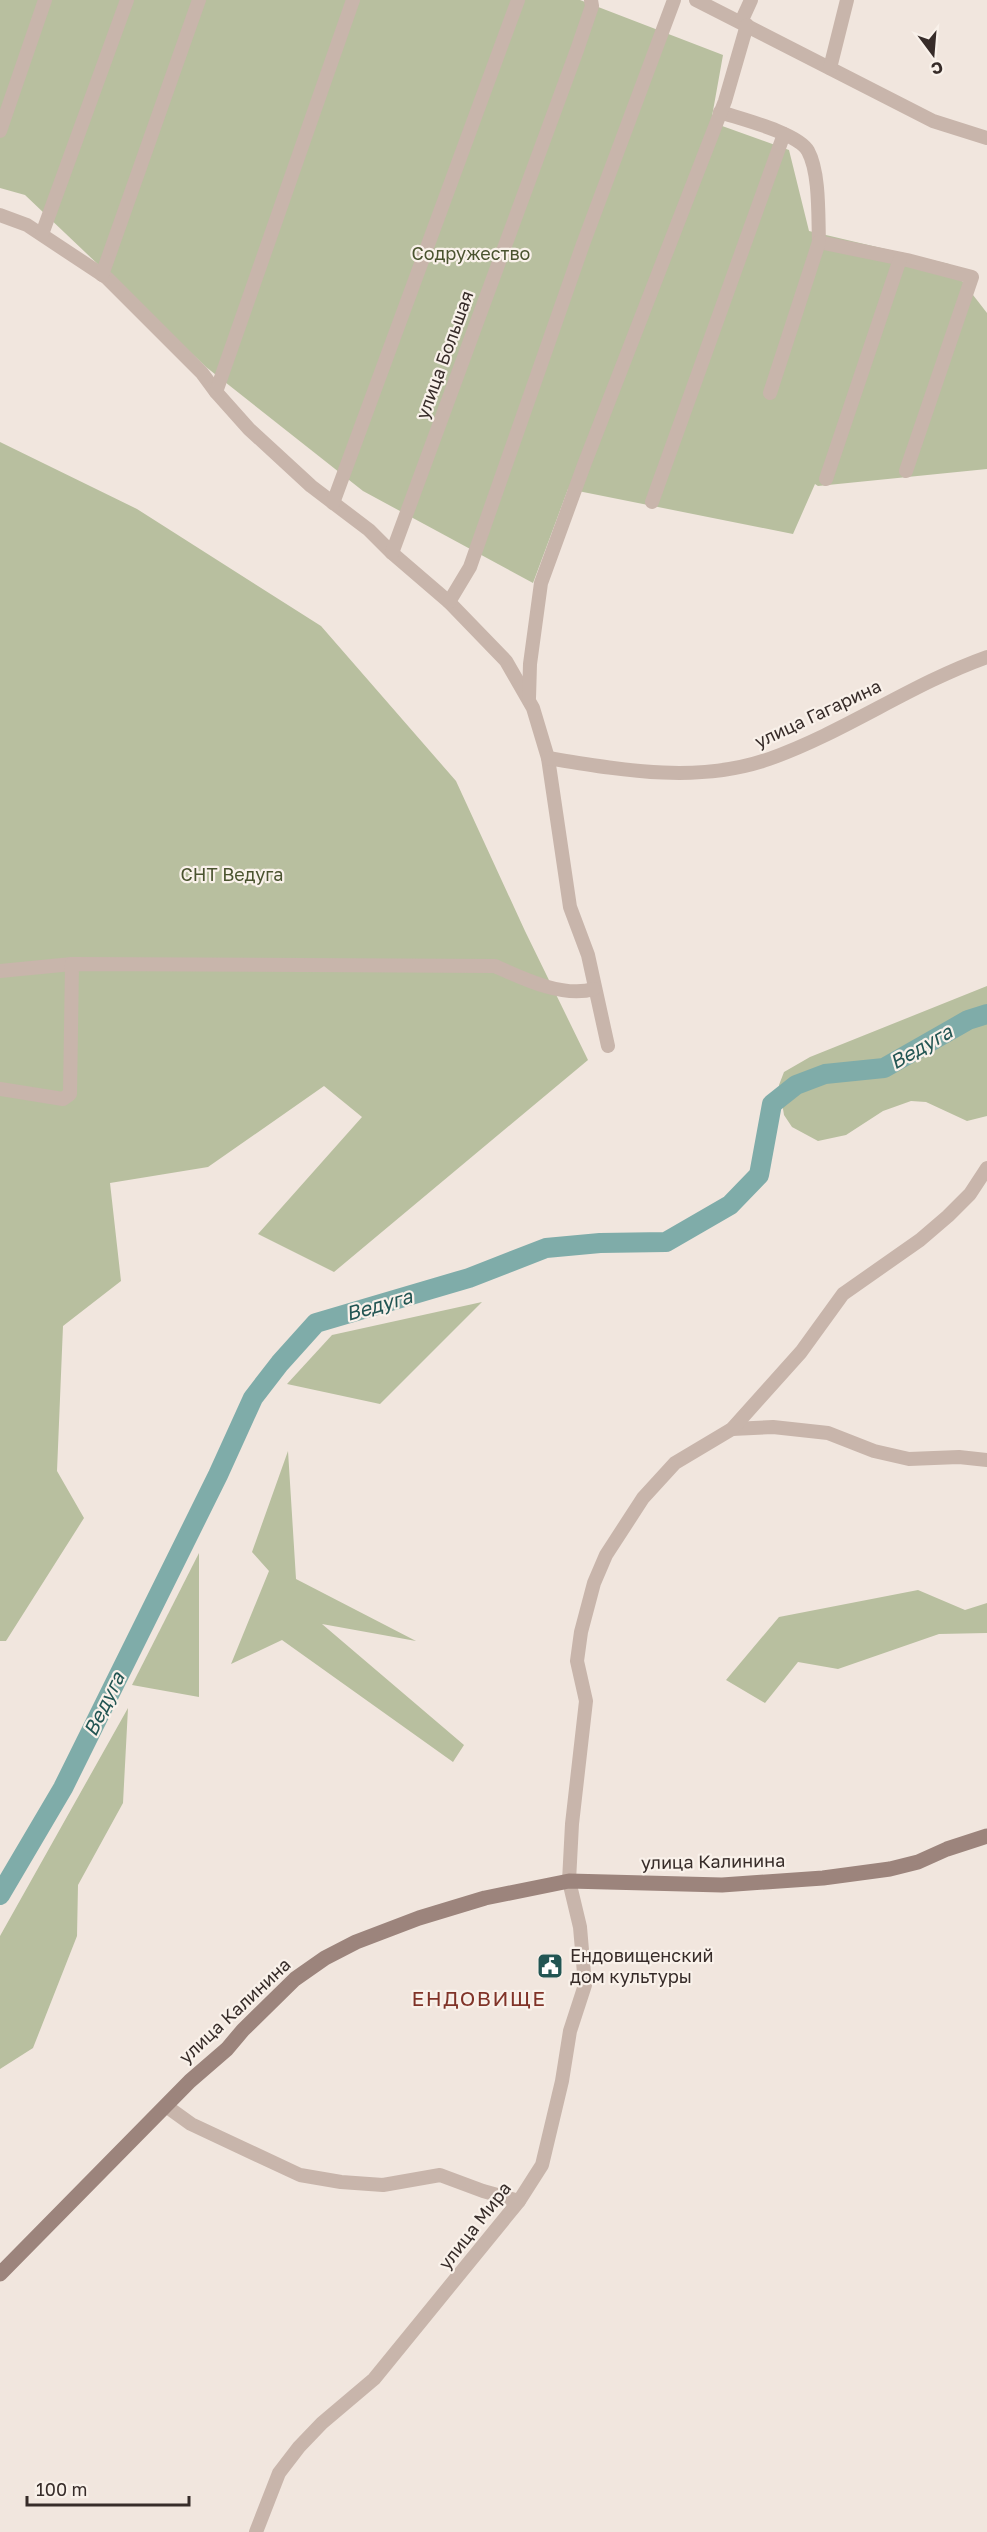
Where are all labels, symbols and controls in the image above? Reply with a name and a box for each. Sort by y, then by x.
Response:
north arrow [903,24,963,84]
text: С [929,57,945,80]
park label: Содружество [412,242,530,264]
street label: улица Большая [411,288,477,422]
street label: улица Гагарина [751,674,884,752]
park label: СНТ Ведуга [181,863,283,885]
water label: Ведуга [885,1018,957,1074]
water label: Ведуга [343,1283,416,1326]
water label: Ведуга [77,1667,130,1740]
street label: улица Калинина [641,1849,785,1873]
place label: Ендовищенский дом культуры [570,1944,713,1987]
public building icon: Ендовищенский дом культуры [535,1951,565,1981]
street label: улица Калинина [174,1953,295,2068]
district label: ЕНДОВИЩЕ [411,1985,547,2011]
street label: улица Мира [433,2177,515,2274]
scale bar [27,2469,189,2507]
text: 100 m [36,2478,87,2500]

